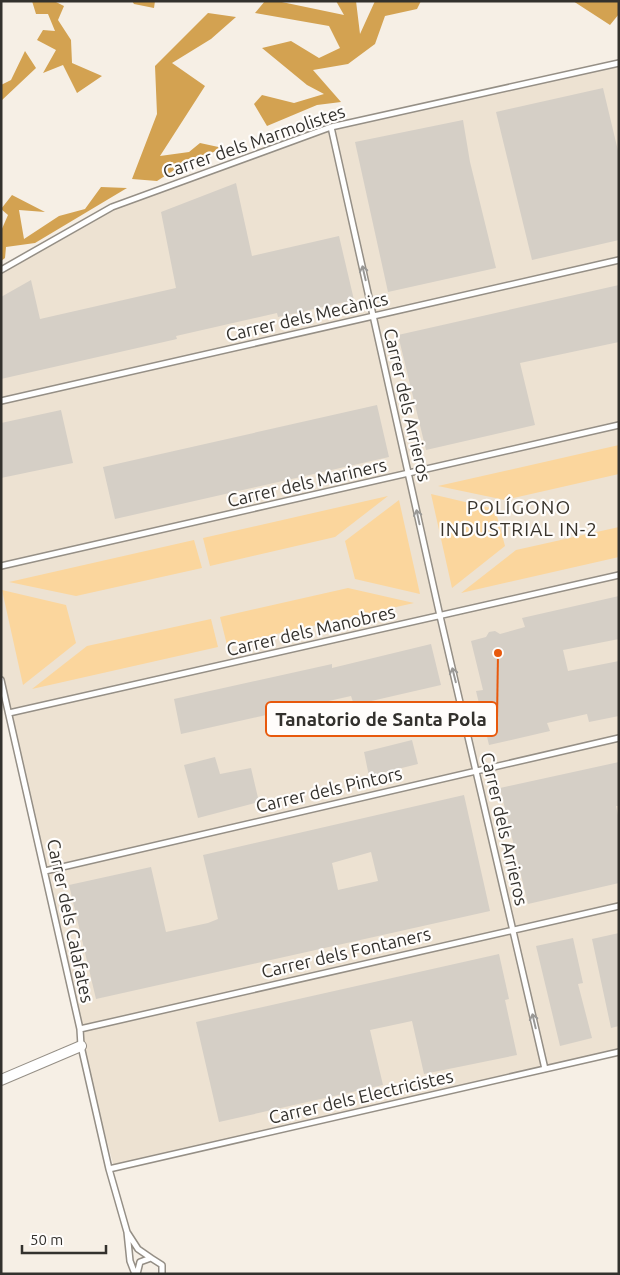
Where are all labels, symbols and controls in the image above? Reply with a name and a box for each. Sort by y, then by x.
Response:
street label: Carrer dels Marmolistes [160,100,348,182]
one-way arrow [358,265,368,281]
street label: Carrer dels Mecànics [224,288,390,344]
street label: Carrer dels Arrieros [381,326,435,484]
street label: Carrer dels Mariners [225,454,389,510]
district label: POLÍGONO INDUSTRIAL IN-2 [440,496,598,540]
one-way arrow [413,509,422,525]
street label: Carrer dels Manobres [224,601,397,659]
one-way arrow [449,668,458,684]
callout: Tanatorio de Santa Pola [266,702,497,736]
text: Tanatorio de Santa Pola [275,708,487,730]
street label: Carrer dels Arrieros [478,750,532,908]
street label: Carrer dels Pintors [254,762,404,816]
street label: Carrer dels Calafates [44,837,98,1005]
street label: Carrer dels Fontaners [259,923,433,981]
one-way arrow [529,1014,538,1030]
street label: Carrer dels Electricistes [267,1065,455,1127]
scale bar [22,1222,106,1254]
text: 50 m [30,1231,63,1248]

